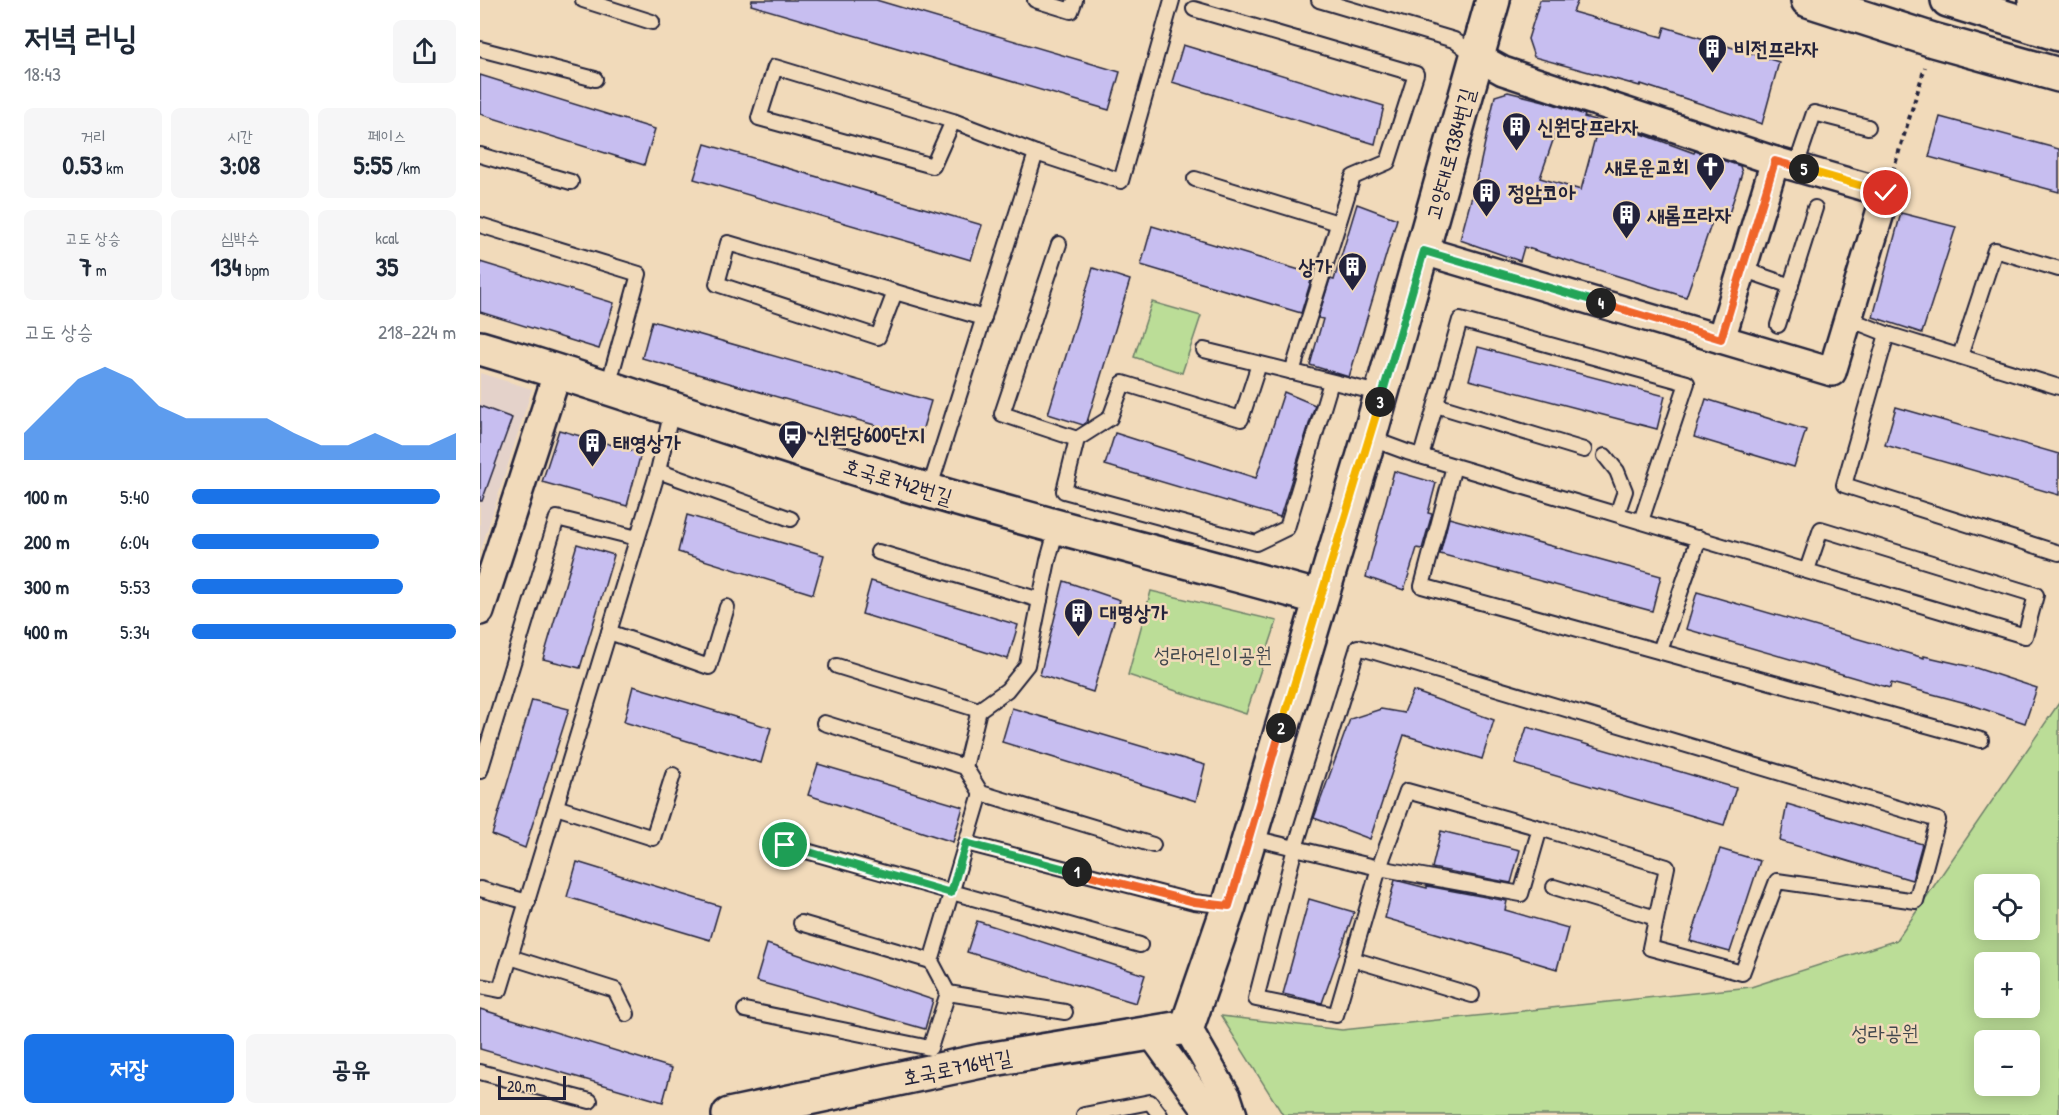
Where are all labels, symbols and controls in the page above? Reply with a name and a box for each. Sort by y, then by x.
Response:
text: 저녁 러닝 [24,15,138,59]
button: share [393,20,456,83]
building icon: 비전프라자 [1697,32,1729,74]
place label: 비전프라자 [1734,34,1819,63]
text: 18:43 [24,60,61,87]
street label: 고양대로1384번길 [1418,85,1482,223]
building icon: 신원당프라자 [1500,110,1532,152]
place label: 신원당프라자 [1537,112,1638,141]
text: 거리 [80,125,106,147]
text: 시간 [227,125,253,147]
text: 페이스 [368,125,406,147]
text: 0.53 [62,147,102,182]
text: 3:08 [220,147,260,182]
text: 5:55 [354,147,393,182]
church icon: 새로운교회 [1694,150,1726,192]
place label: 새로운교회 [1605,152,1689,181]
pin: 5 [1789,154,1819,184]
text: km [102,157,124,179]
text: /km [393,157,421,179]
text: 5 [1801,158,1807,180]
pin [1860,167,1911,218]
building icon: 정암코아 [1471,176,1503,218]
icon: check [1869,176,1902,209]
place label: 정암코아 [1508,178,1576,207]
building icon: 새롬프라자 [1610,198,1642,240]
place label: 새롬프라자 [1647,200,1732,229]
text: 고도 상승 [65,227,121,249]
text: 심박수 [221,227,259,249]
text: kcal [375,227,399,249]
text: 7 [79,249,92,284]
text: 134 [211,249,241,284]
text: 35 [376,249,398,284]
building icon: 상가 [1337,250,1369,292]
place label: 상가 [1298,252,1332,281]
text: m [92,259,107,281]
text: bpm [241,259,269,281]
pin: 4 [1586,288,1616,318]
text: 4 [1598,292,1604,314]
text: 고도 상승 [24,318,93,345]
text: 218–224 m [378,318,456,345]
pin: 3 [1365,387,1395,417]
text: 3 [1376,391,1384,413]
bus stop icon: 신원당600단지 [776,418,808,460]
place label: 신원당600단지 [813,420,925,449]
building icon: 태영상가 [576,426,608,468]
place label: 태영상가 [613,428,681,457]
street label: 호국로742번길 [840,451,956,511]
text: 100 m [24,483,67,510]
text: 5:40 [120,483,150,510]
text: 200 m [24,528,69,555]
text: 6:04 [120,528,149,555]
text: 300 m [24,573,69,600]
text: 5:53 [120,573,151,600]
building icon: 대명상가 [1063,596,1095,638]
place label: 대명상가 [1100,598,1168,627]
text: 400 m [24,618,68,645]
text: 5:34 [120,618,150,645]
park label: 성라어린이공원 [1154,640,1272,669]
pin: 2 [1266,713,1296,743]
text: 2 [1277,717,1285,739]
pin [759,819,810,870]
icon: arrive [768,828,801,861]
pin: 1 [1062,857,1092,887]
text: 1 [1074,861,1080,883]
map controls [1974,874,2040,1096]
button: locate [1974,874,2040,940]
button: + [1974,952,2040,1018]
park label: 성라공원 [1851,1018,1919,1047]
button: − [1974,1030,2040,1096]
button: 저장 [24,1034,234,1103]
button: 공유 [246,1034,456,1103]
street label: 호국로716번길 [900,1042,1014,1092]
scale bar [498,1073,566,1100]
text: 20 m [507,1075,536,1097]

